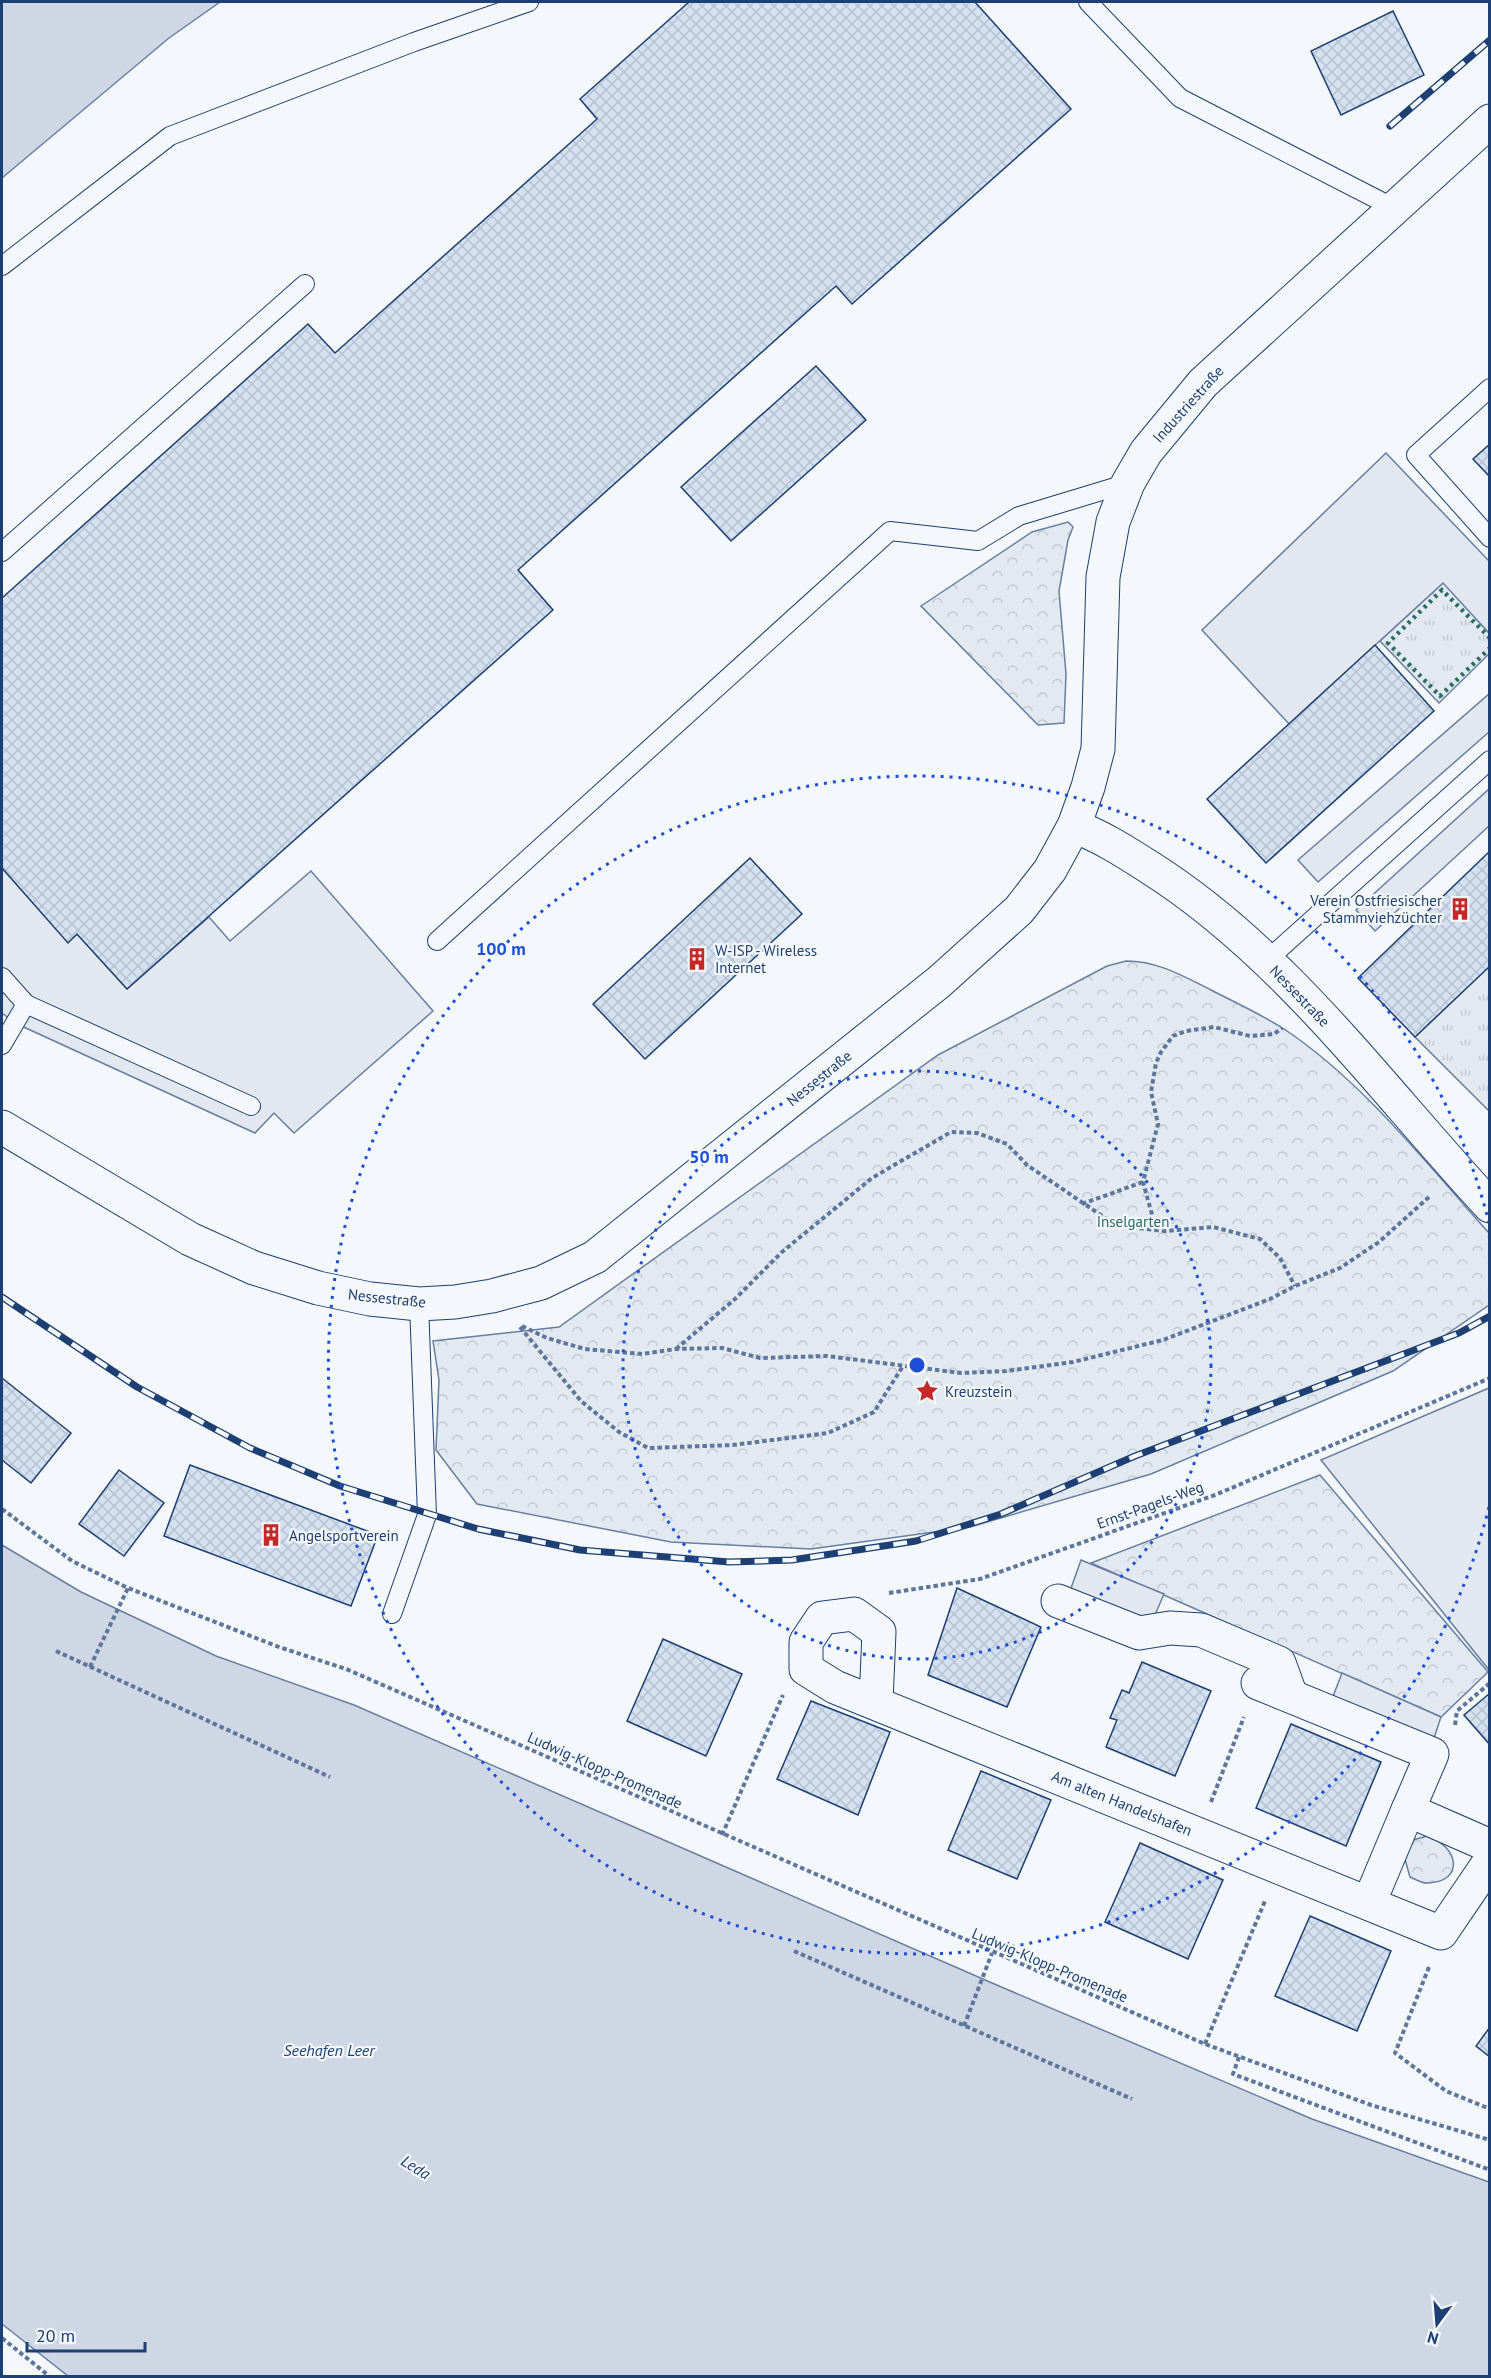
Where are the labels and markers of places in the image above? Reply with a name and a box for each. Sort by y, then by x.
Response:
place label: Verein Ostfriesischer Stammviehzüchter [1309,891,1442,927]
building icon: Verein Ostfriesischer Stammviehzüchter [1447,896,1473,922]
place label: W-ISP - Wireless Internet [715,941,817,977]
building icon: W-ISP - Wireless Internet [684,946,710,972]
centre of rings [907,1355,927,1375]
place icon: Kreuzstein [914,1378,940,1404]
place label: Kreuzstein [945,1382,1012,1401]
building icon: Angelsportverein [258,1522,284,1548]
place label: Angelsportverein [289,1526,399,1545]

